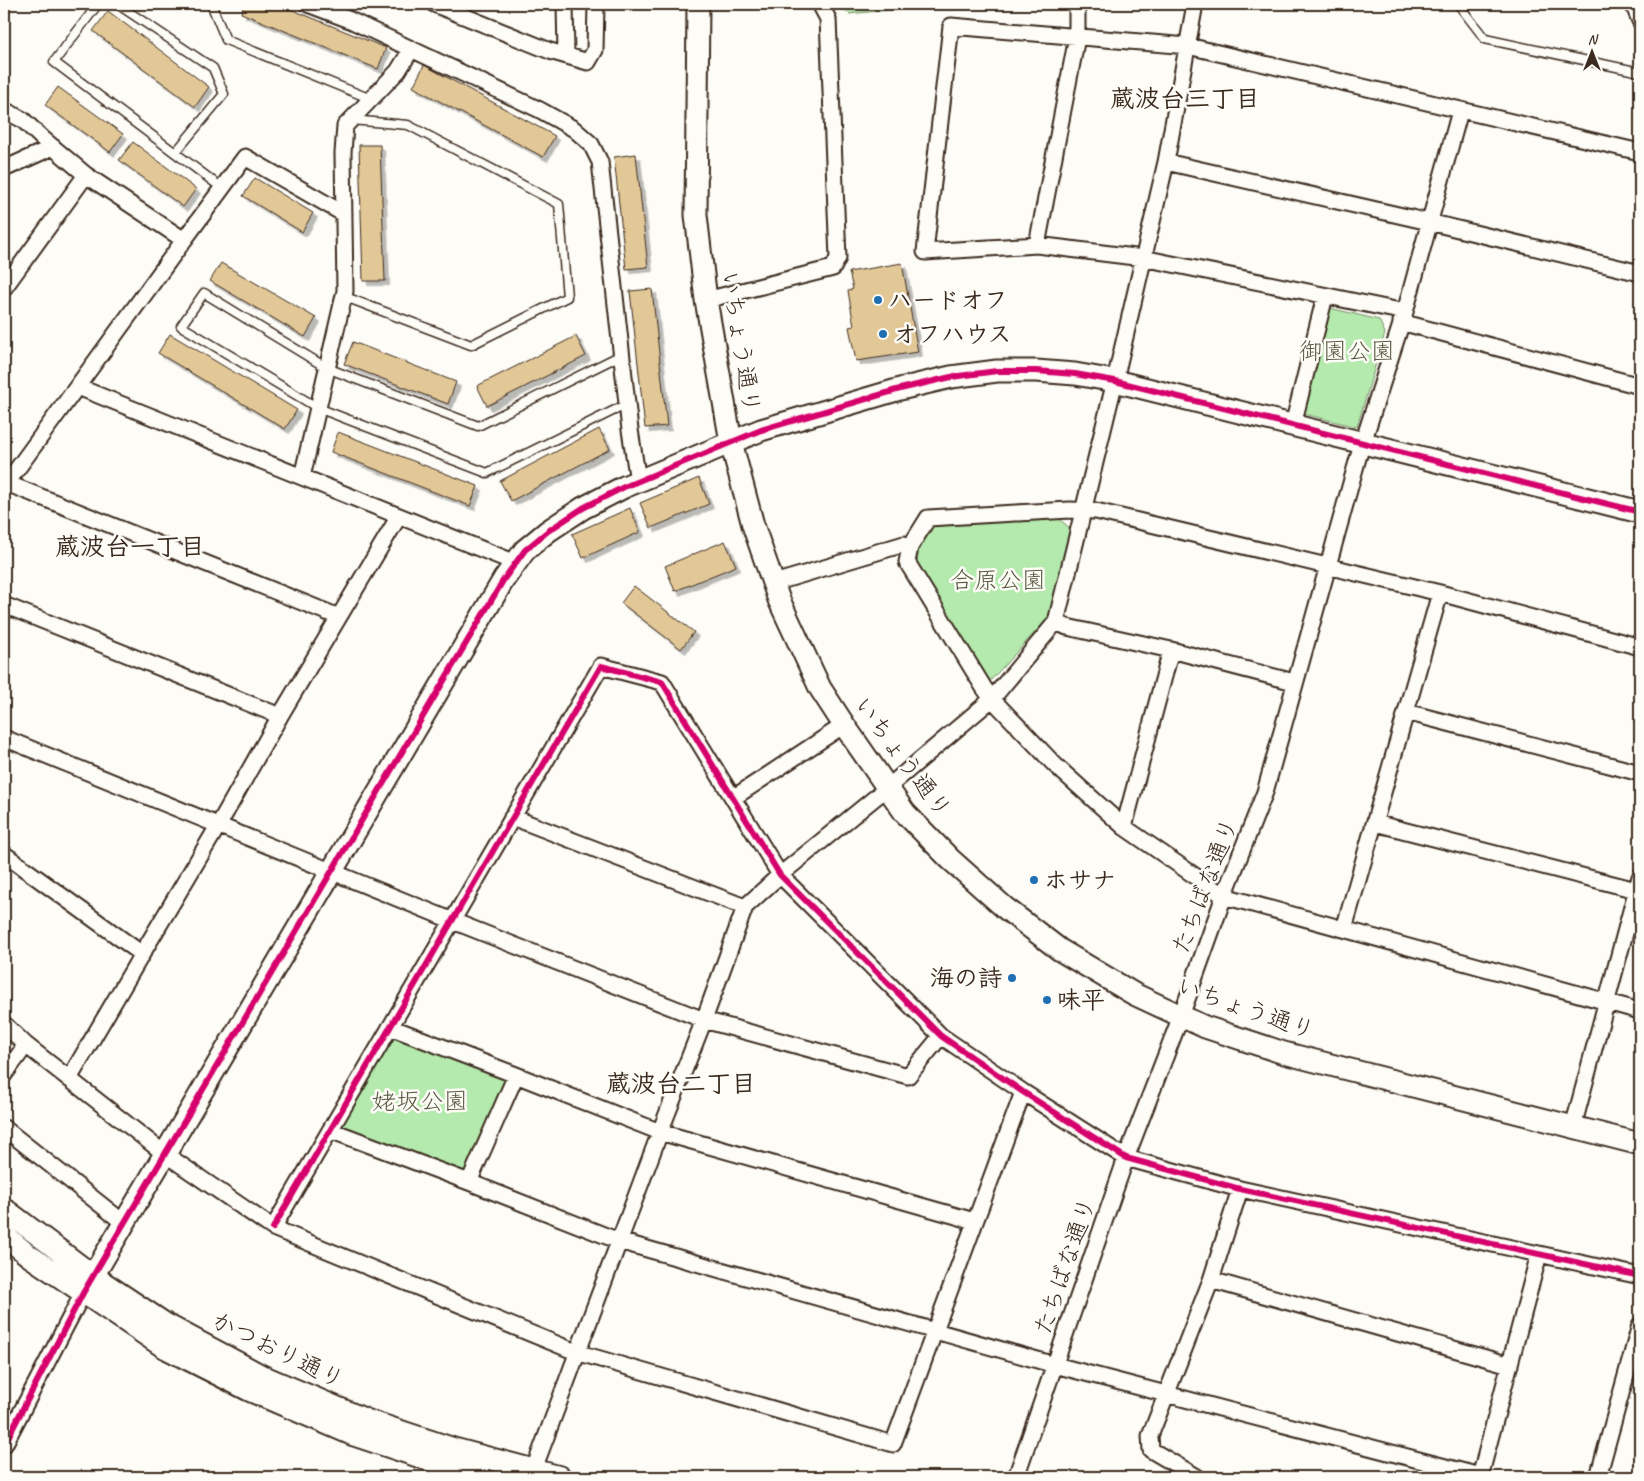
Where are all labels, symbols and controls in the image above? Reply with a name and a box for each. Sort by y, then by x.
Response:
north arrow [1566,28,1616,78]
text: N [1588,31,1599,48]
district label: 蔵波台三丁目 [1110,83,1260,115]
street label: いちょう通り [715,269,767,415]
place label: ハードオフ [888,285,1008,315]
marker: ハードオフ [872,294,884,306]
place label: オフハウス [893,319,1012,349]
marker: オフハウス [877,328,889,340]
park label: 御園公園 [1299,336,1395,366]
district label: 蔵波台一丁目 [55,531,205,563]
park label: 合原公園 [950,565,1046,595]
street label: いちょう通り [848,690,958,824]
street label: たちばな通り [1165,814,1245,958]
place label: ホサナ [1044,865,1116,895]
marker: ホサナ [1028,874,1040,886]
place label: 海の詩 [930,963,1002,993]
street label: いちょう通り [1173,970,1319,1046]
marker: 海の詩 [1006,972,1018,984]
place label: 味平 [1057,985,1105,1015]
marker: 味平 [1041,994,1053,1006]
district label: 蔵波台二丁目 [606,1068,756,1100]
park label: 姥坂公園 [372,1086,468,1116]
street label: たちばな通り [1027,1193,1103,1339]
street label: かつおり通り [207,1305,349,1395]

